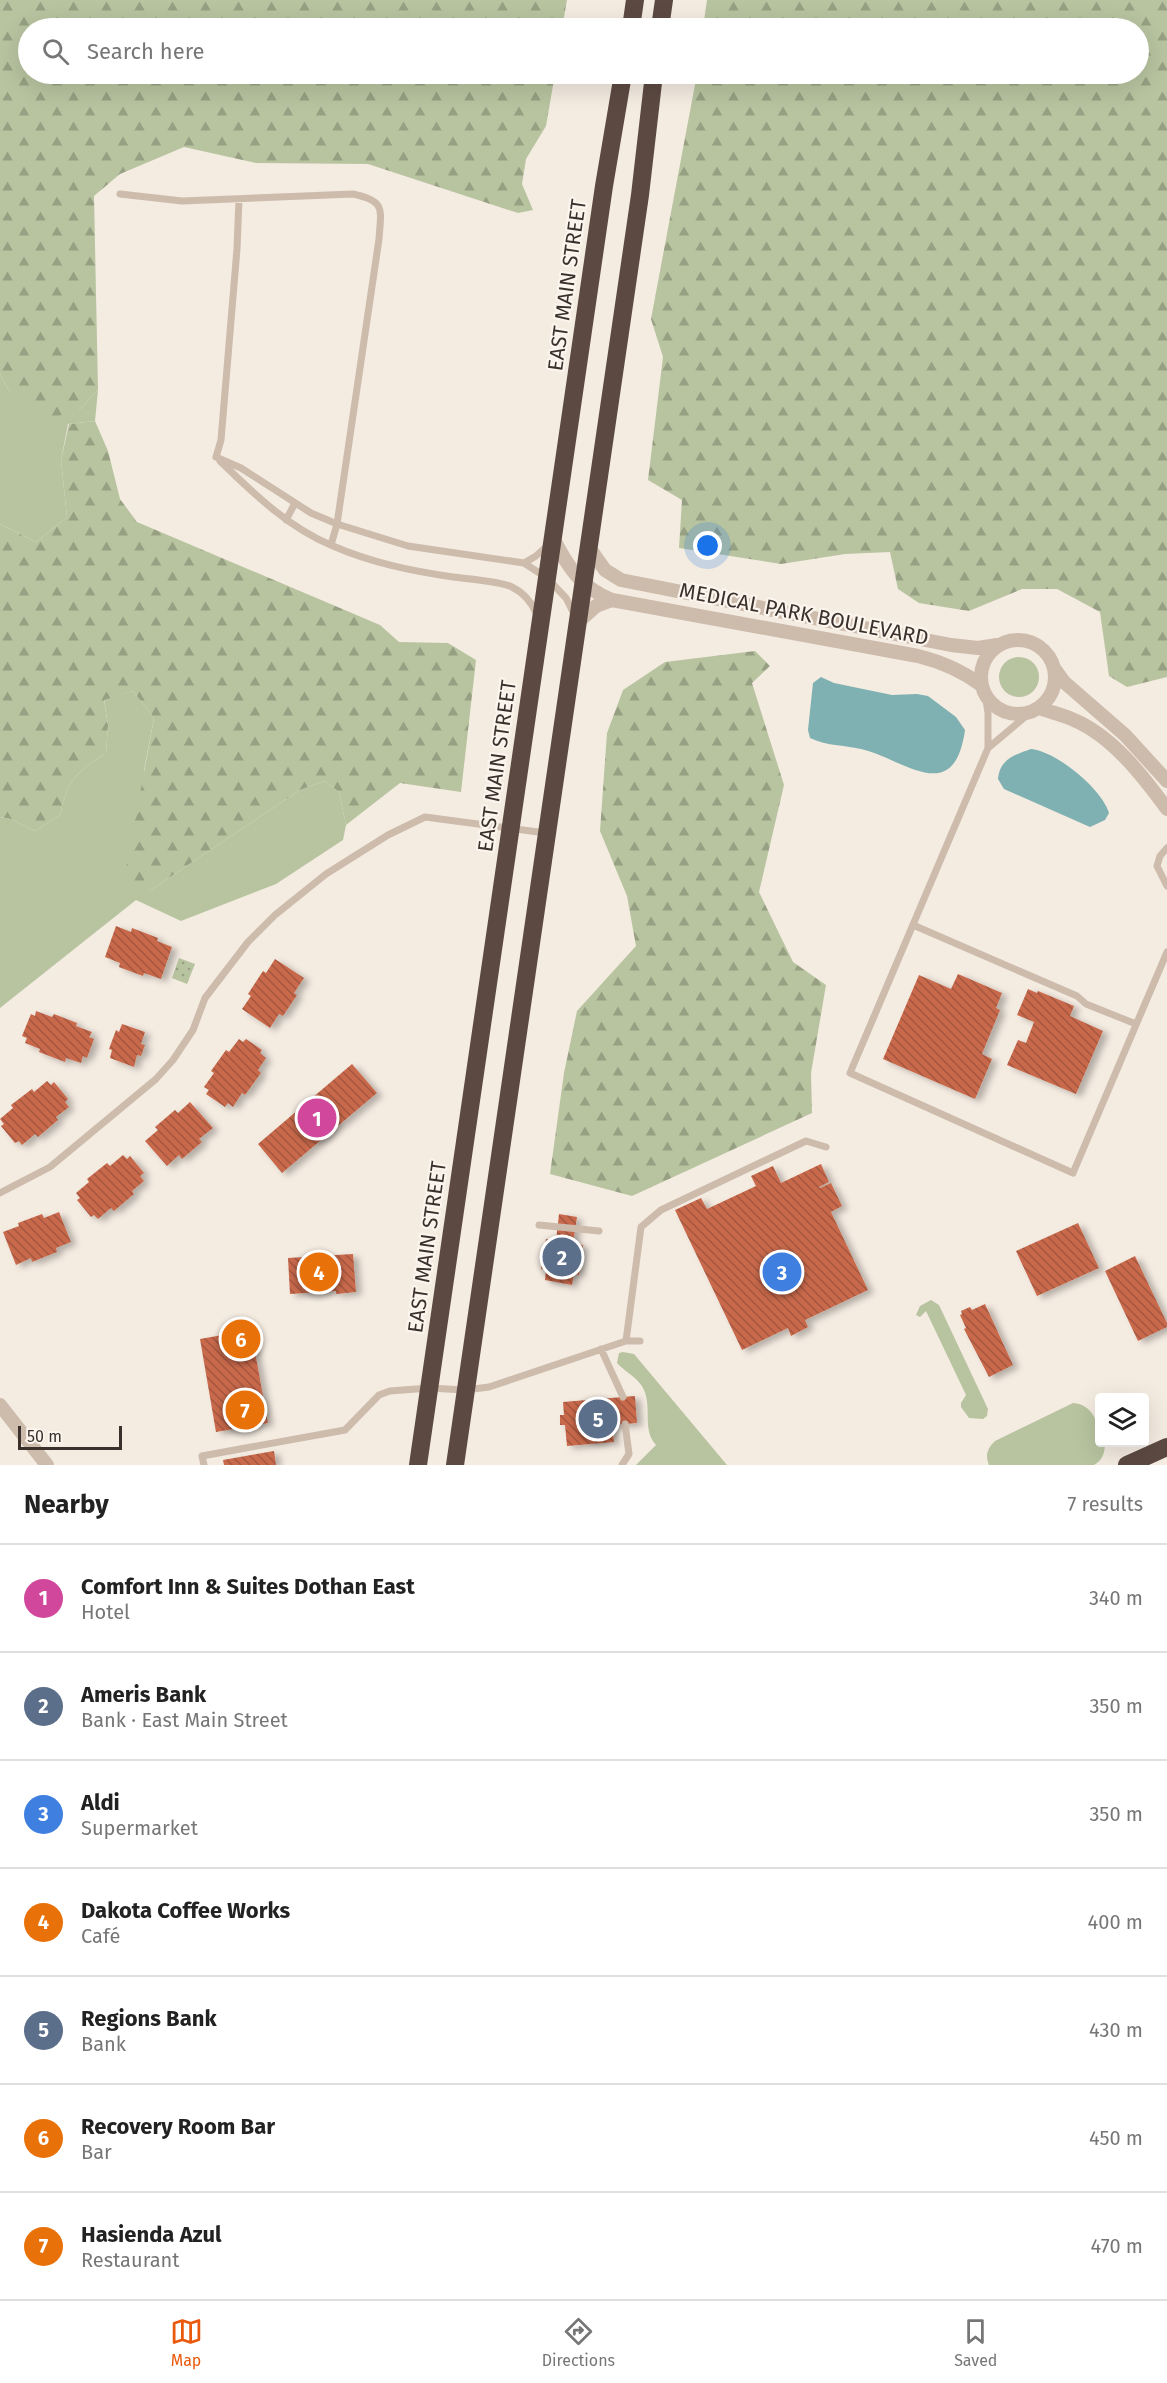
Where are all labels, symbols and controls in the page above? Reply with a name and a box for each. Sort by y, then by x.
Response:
search box [18,18,1149,84]
icon: search [39,35,72,68]
text: Search here [87,38,205,65]
street label: EAST MAIN STREET [542,197,592,372]
your location [693,531,722,560]
street label: MEDICAL PARK BOULEVARD [677,577,931,651]
street label: EAST MAIN STREET [472,678,522,853]
pin: 1 [298,1096,336,1140]
street label: EAST MAIN STREET [402,1159,452,1334]
pin: 2 [542,1234,582,1280]
pin: 4 [300,1250,338,1294]
pin: 3 [762,1250,802,1294]
pin: 6 [222,1316,260,1362]
pin: 7 [226,1388,264,1432]
map controls [1095,1393,1149,1447]
button: layers [1095,1393,1149,1447]
pin: 5 [578,1396,618,1442]
scale bar [18,1423,122,1450]
text: 50 m [27,1427,62,1446]
text: Nearby [24,1489,109,1520]
text: 7 results [1067,1492,1143,1516]
text: Comfort Inn & Suites Dothan East [81,1573,415,1600]
text: 1 [39,1586,48,1610]
text: 340 m [1089,1586,1143,1610]
text: Hotel [81,1600,130,1624]
text: Ameris Bank [81,1681,206,1708]
text: 2 [38,1694,49,1718]
text: 350 m [1089,1694,1143,1718]
text: Bank · East Main Street [81,1708,288,1732]
text: Aldi [81,1789,120,1816]
text: 3 [38,1802,49,1826]
text: 350 m [1089,1802,1143,1826]
text: Supermarket [81,1816,198,1840]
text: Dakota Coffee Works [81,1897,290,1924]
text: 4 [38,1910,49,1934]
text: 400 m [1088,1910,1143,1934]
text: Café [81,1924,120,1948]
text: Regions Bank [81,2005,217,2032]
text: 5 [38,2018,49,2042]
text: 430 m [1089,2018,1143,2042]
text: Bank [81,2032,126,2056]
text: Recovery Room Bar [81,2113,275,2140]
text: 6 [38,2126,49,2150]
text: 450 m [1089,2126,1143,2150]
text: Bar [81,2140,112,2164]
text: Hasienda Azul [81,2221,222,2248]
text: 7 [39,2234,48,2258]
text: 470 m [1091,2234,1143,2258]
text: Restaurant [81,2248,179,2272]
tab: Map [170,2315,203,2370]
tab: Directions [542,2315,615,2370]
tab: Saved [954,2315,997,2370]

